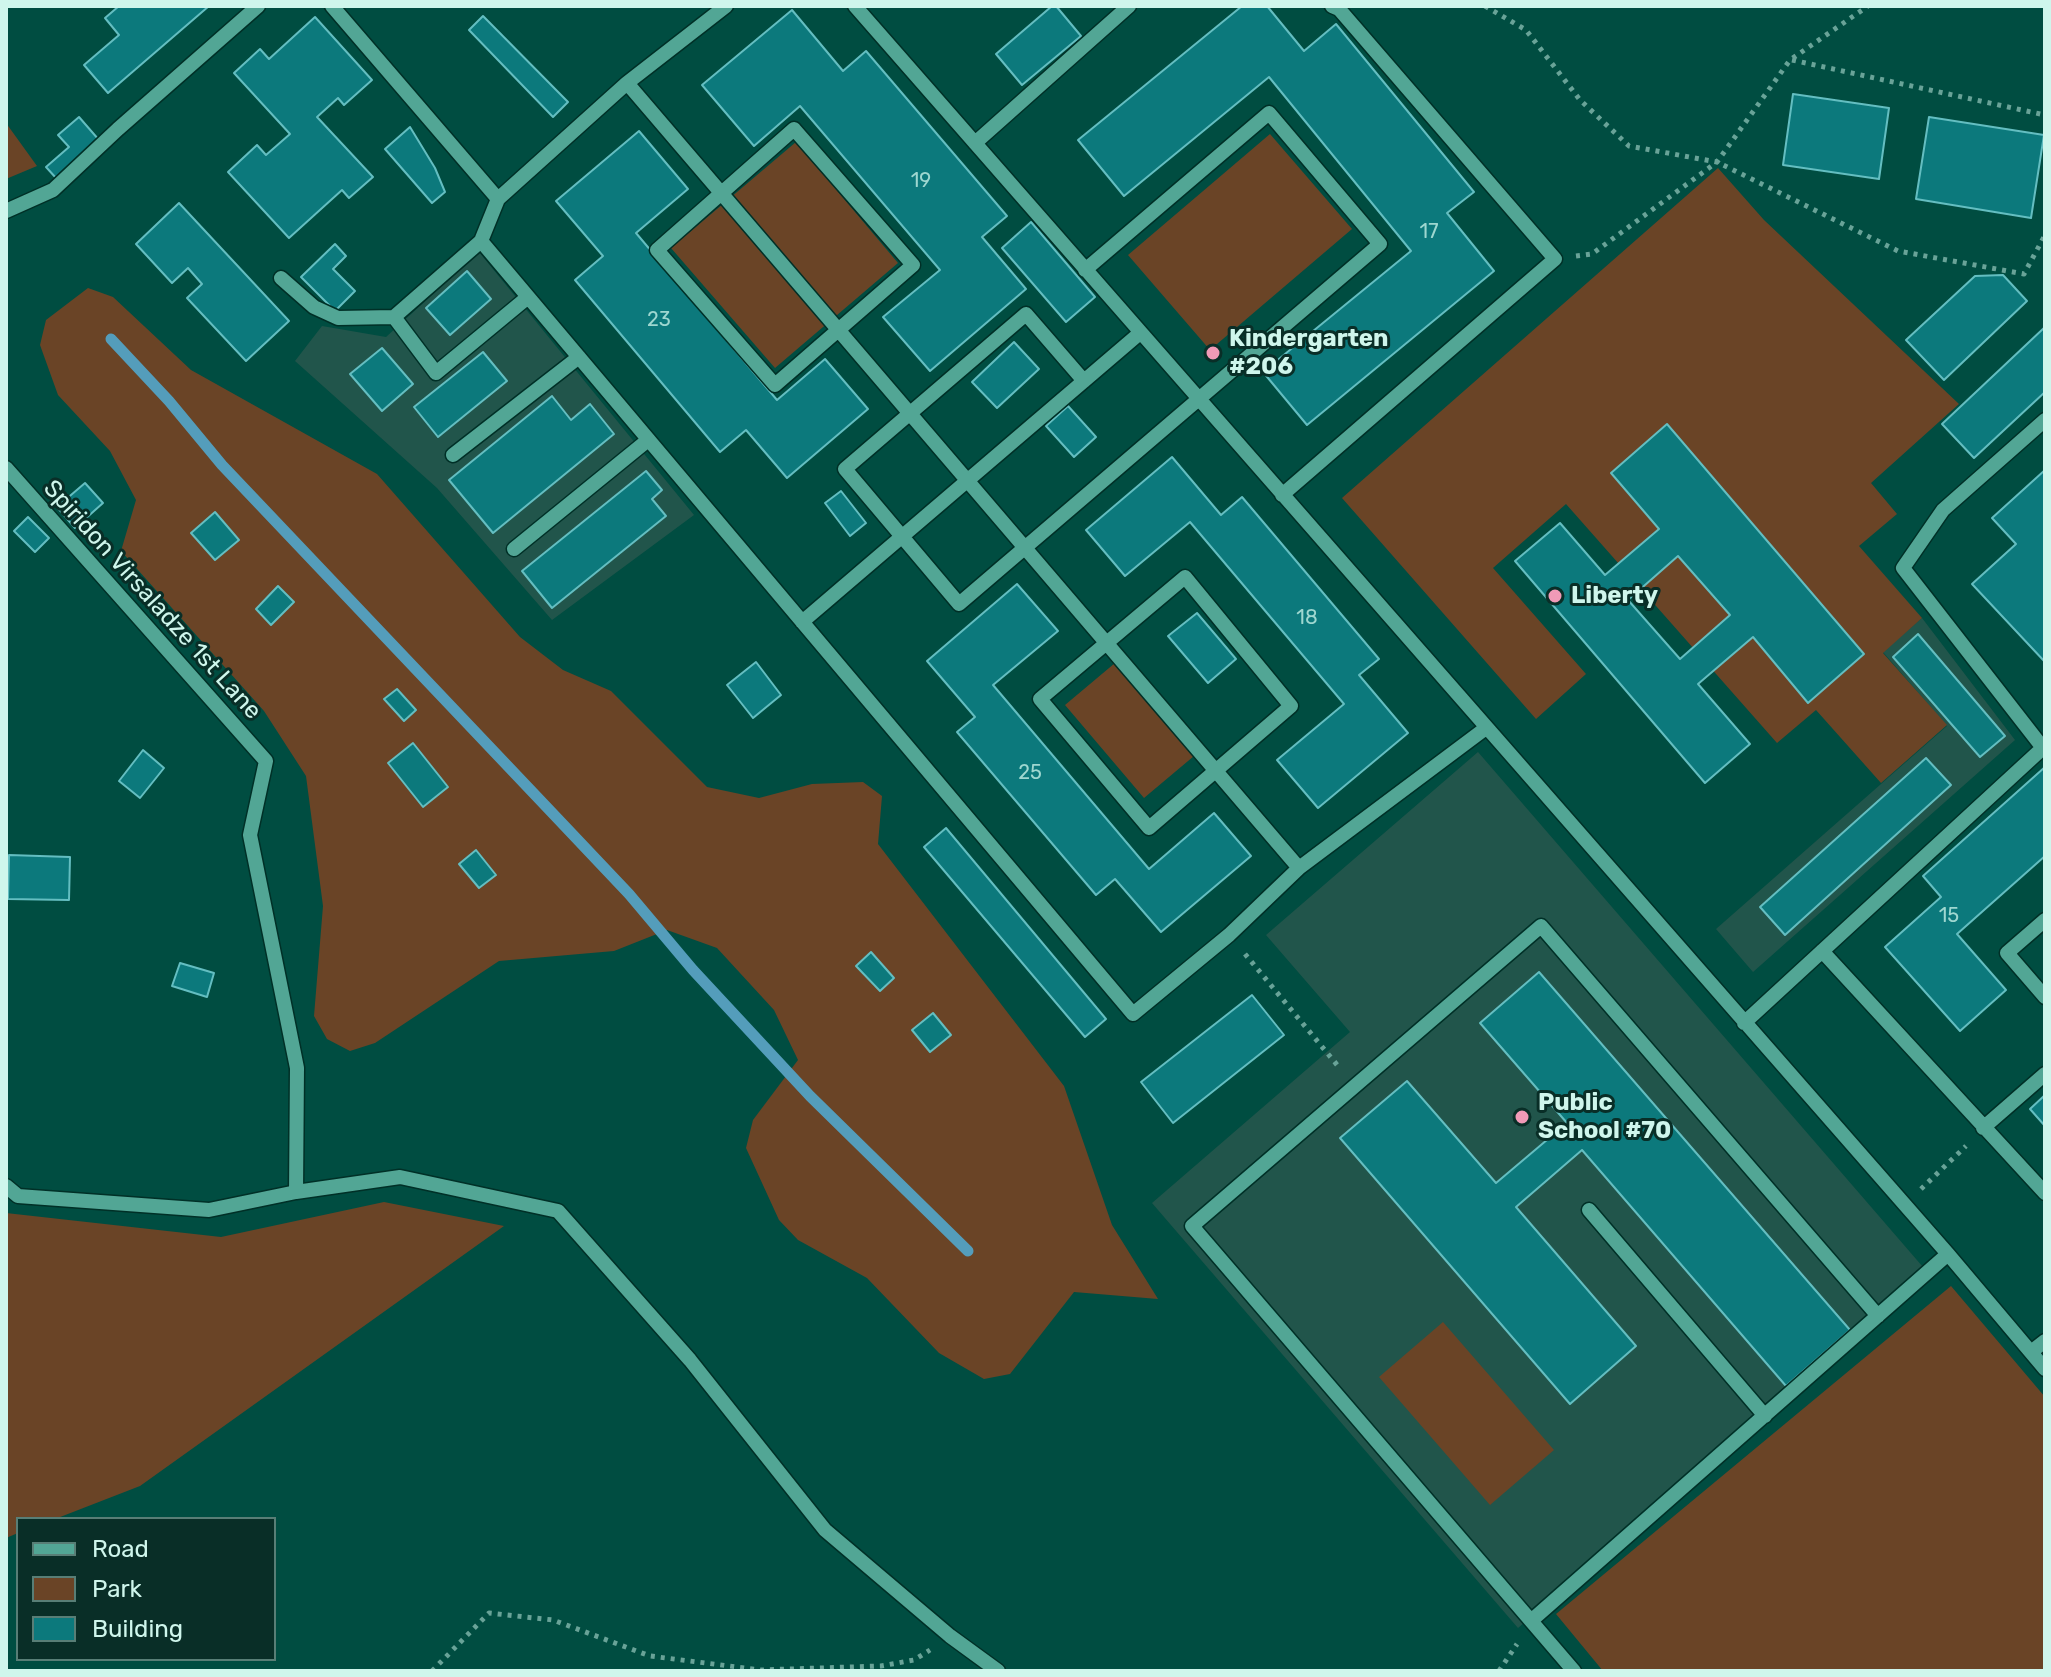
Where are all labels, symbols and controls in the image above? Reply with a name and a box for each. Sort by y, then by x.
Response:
house number: 19 [911,169,931,193]
house number: 17 [1420,220,1438,244]
house number: 23 [647,308,671,332]
place label: Kindergarten #206 [1229,325,1389,381]
marker: Kindergarten #206 [1204,344,1222,362]
street label: Spiridon Virsaladze 1st Lane [37,475,267,725]
place label: Liberty [1571,582,1658,610]
marker: Liberty [1546,587,1564,605]
house number: 18 [1296,606,1318,630]
house number: 25 [1018,761,1042,785]
house number: 15 [1939,904,1959,928]
place label: Public School #70 [1538,1089,1671,1145]
marker: Public School #70 [1513,1108,1531,1126]
legend [16,1517,276,1661]
text: Road [92,1535,149,1563]
text: Park [92,1575,142,1603]
text: Building [92,1615,183,1643]

